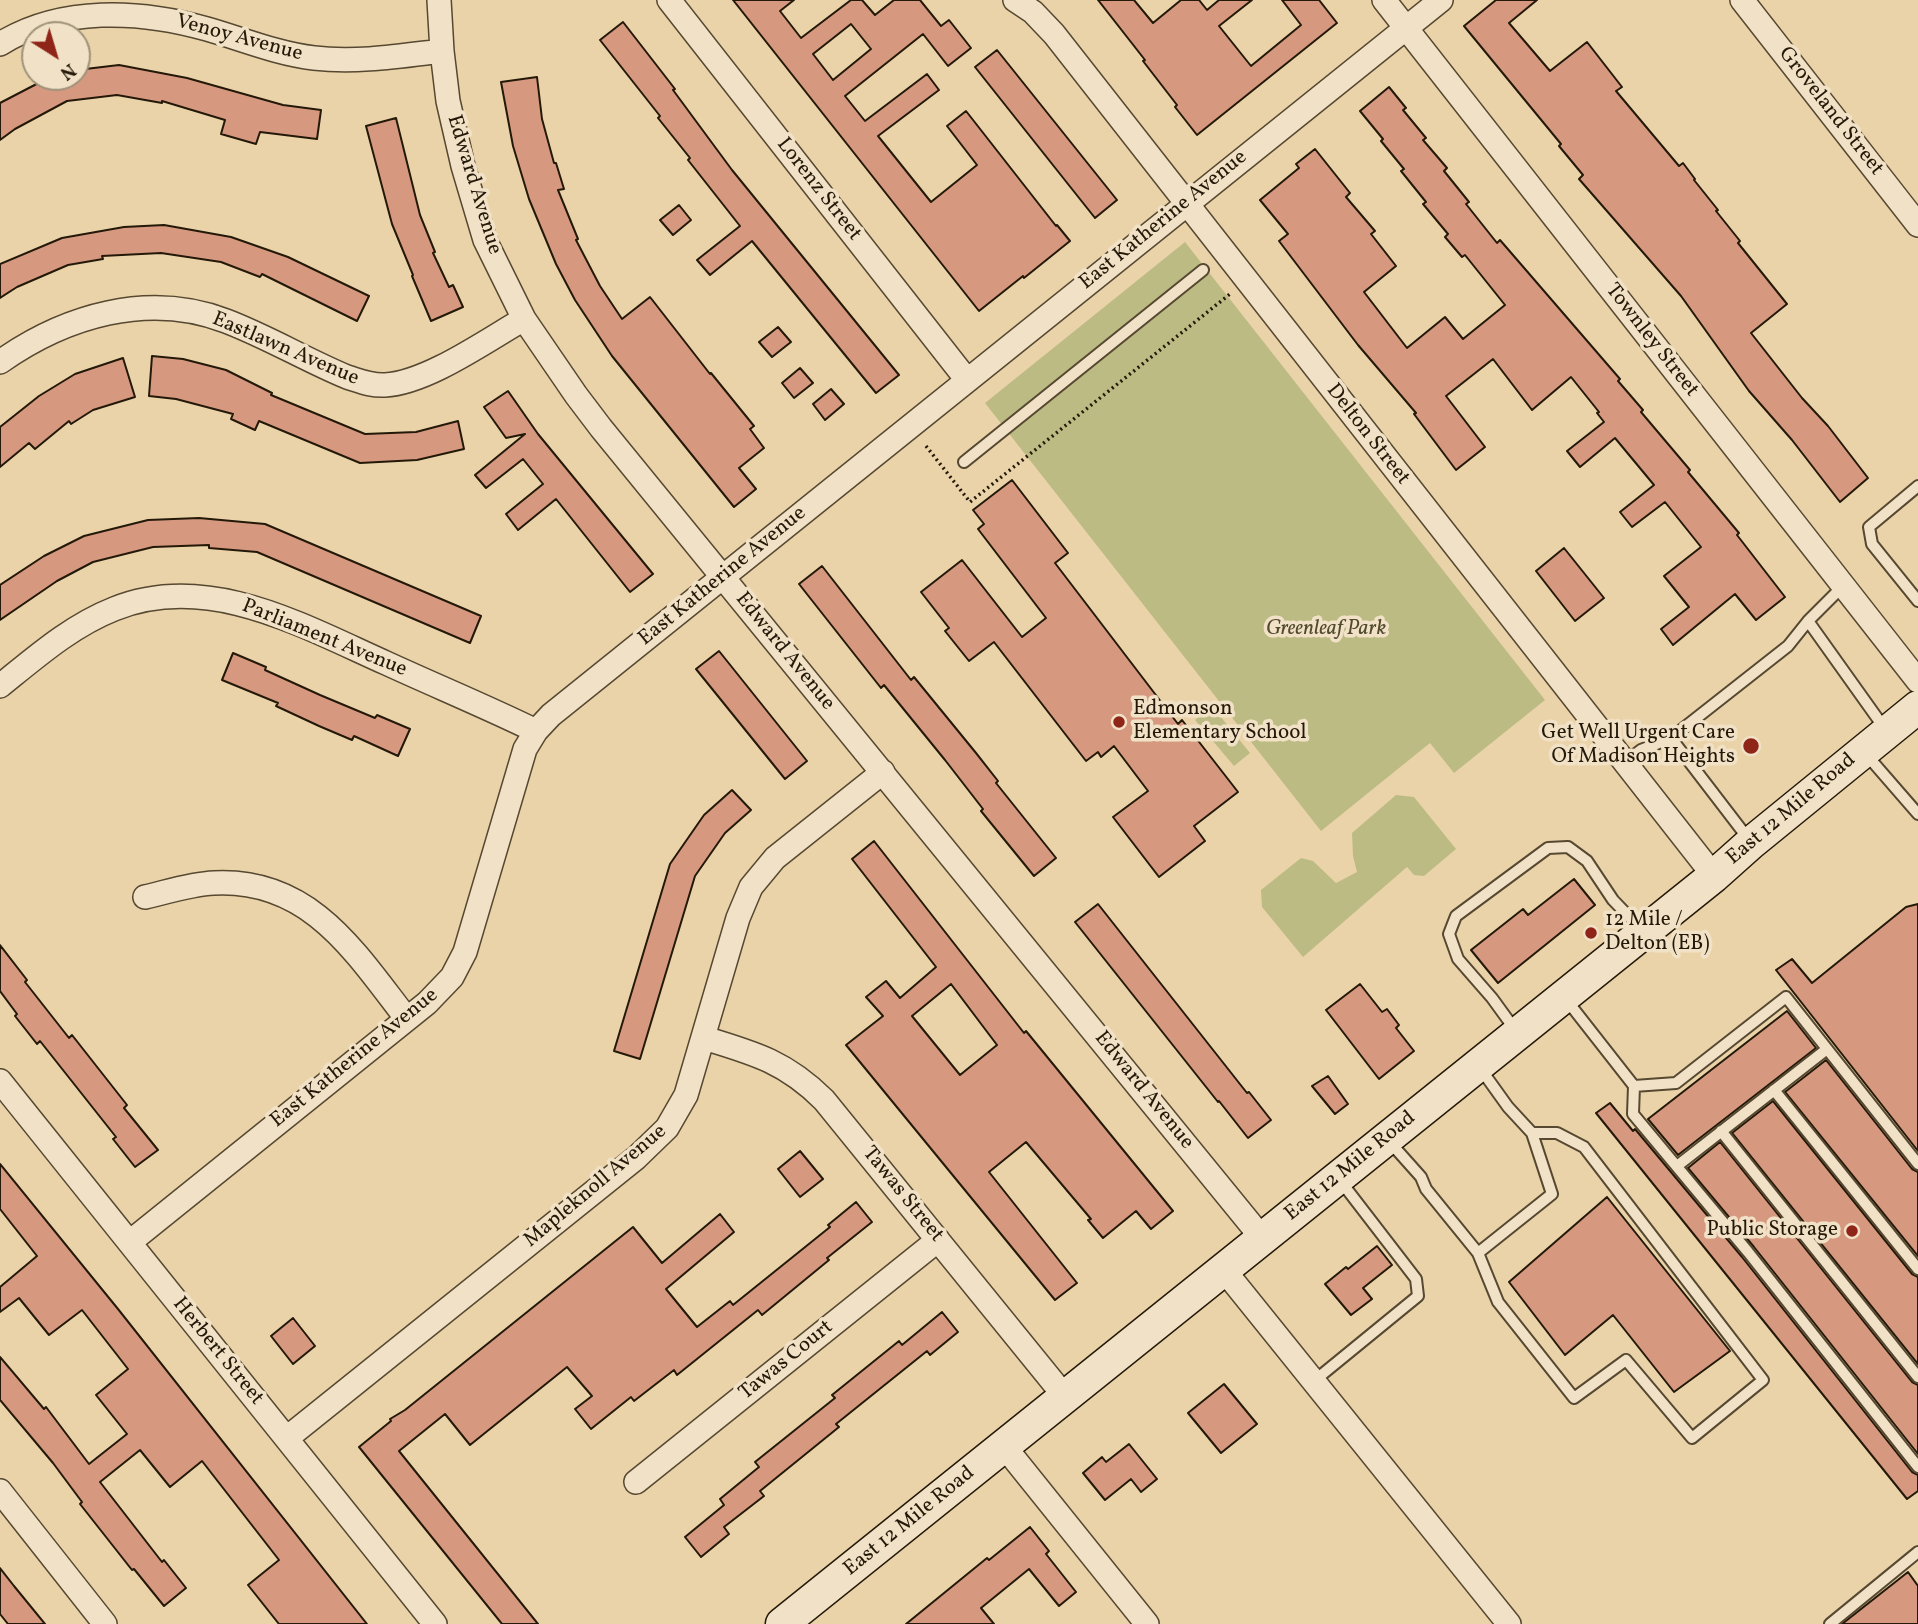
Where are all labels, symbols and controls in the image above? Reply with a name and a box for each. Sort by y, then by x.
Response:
street label: Venoy Avenue [173,10,305,68]
north arrow [21,21,91,91]
street label: Groveland Street [1772,43,1888,181]
text: N [54,57,81,86]
street label: Edward Avenue [440,112,506,258]
street label: Lorenz Street [770,133,866,247]
street label: East Katherine Avenue [1075,146,1253,296]
street label: Townley Street [1599,279,1703,403]
street label: Eastlawn Avenue [208,308,362,392]
street label: Delton Street [1320,379,1414,491]
street label: East Katherine Avenue [634,502,812,652]
street label: Edward Avenue [729,588,839,716]
street label: Parliament Avenue [238,594,410,684]
park label: Greenleaf Park [1266,617,1386,643]
place label: Edmonson Elementary School [1133,697,1307,747]
marker: Edmonson Elementary School [1111,714,1127,730]
place label: Get Well Urgent Care Of Madison Heights [1541,721,1735,771]
marker: Get Well Urgent Care Of Madison Heights [1741,736,1761,756]
street label: East 12 Mile Road [1722,749,1862,871]
place label: 12 Mile / Delton (EB) [1605,908,1710,958]
marker: 12 Mile / Delton (EB) [1583,925,1599,941]
street label: East Katherine Avenue [266,984,444,1134]
street label: Edward Avenue [1088,1027,1198,1155]
street label: East 12 Mile Road [1281,1107,1421,1227]
street label: Mapleknoll Avenue [520,1120,672,1254]
street label: Tawas Street [856,1142,948,1248]
place label: Public Storage [1707,1218,1838,1244]
marker: Public Storage [1844,1223,1860,1239]
street label: Herbert Street [166,1293,268,1411]
street label: Tawas Court [735,1315,839,1407]
street label: East 12 Mile Road [840,1462,980,1582]

